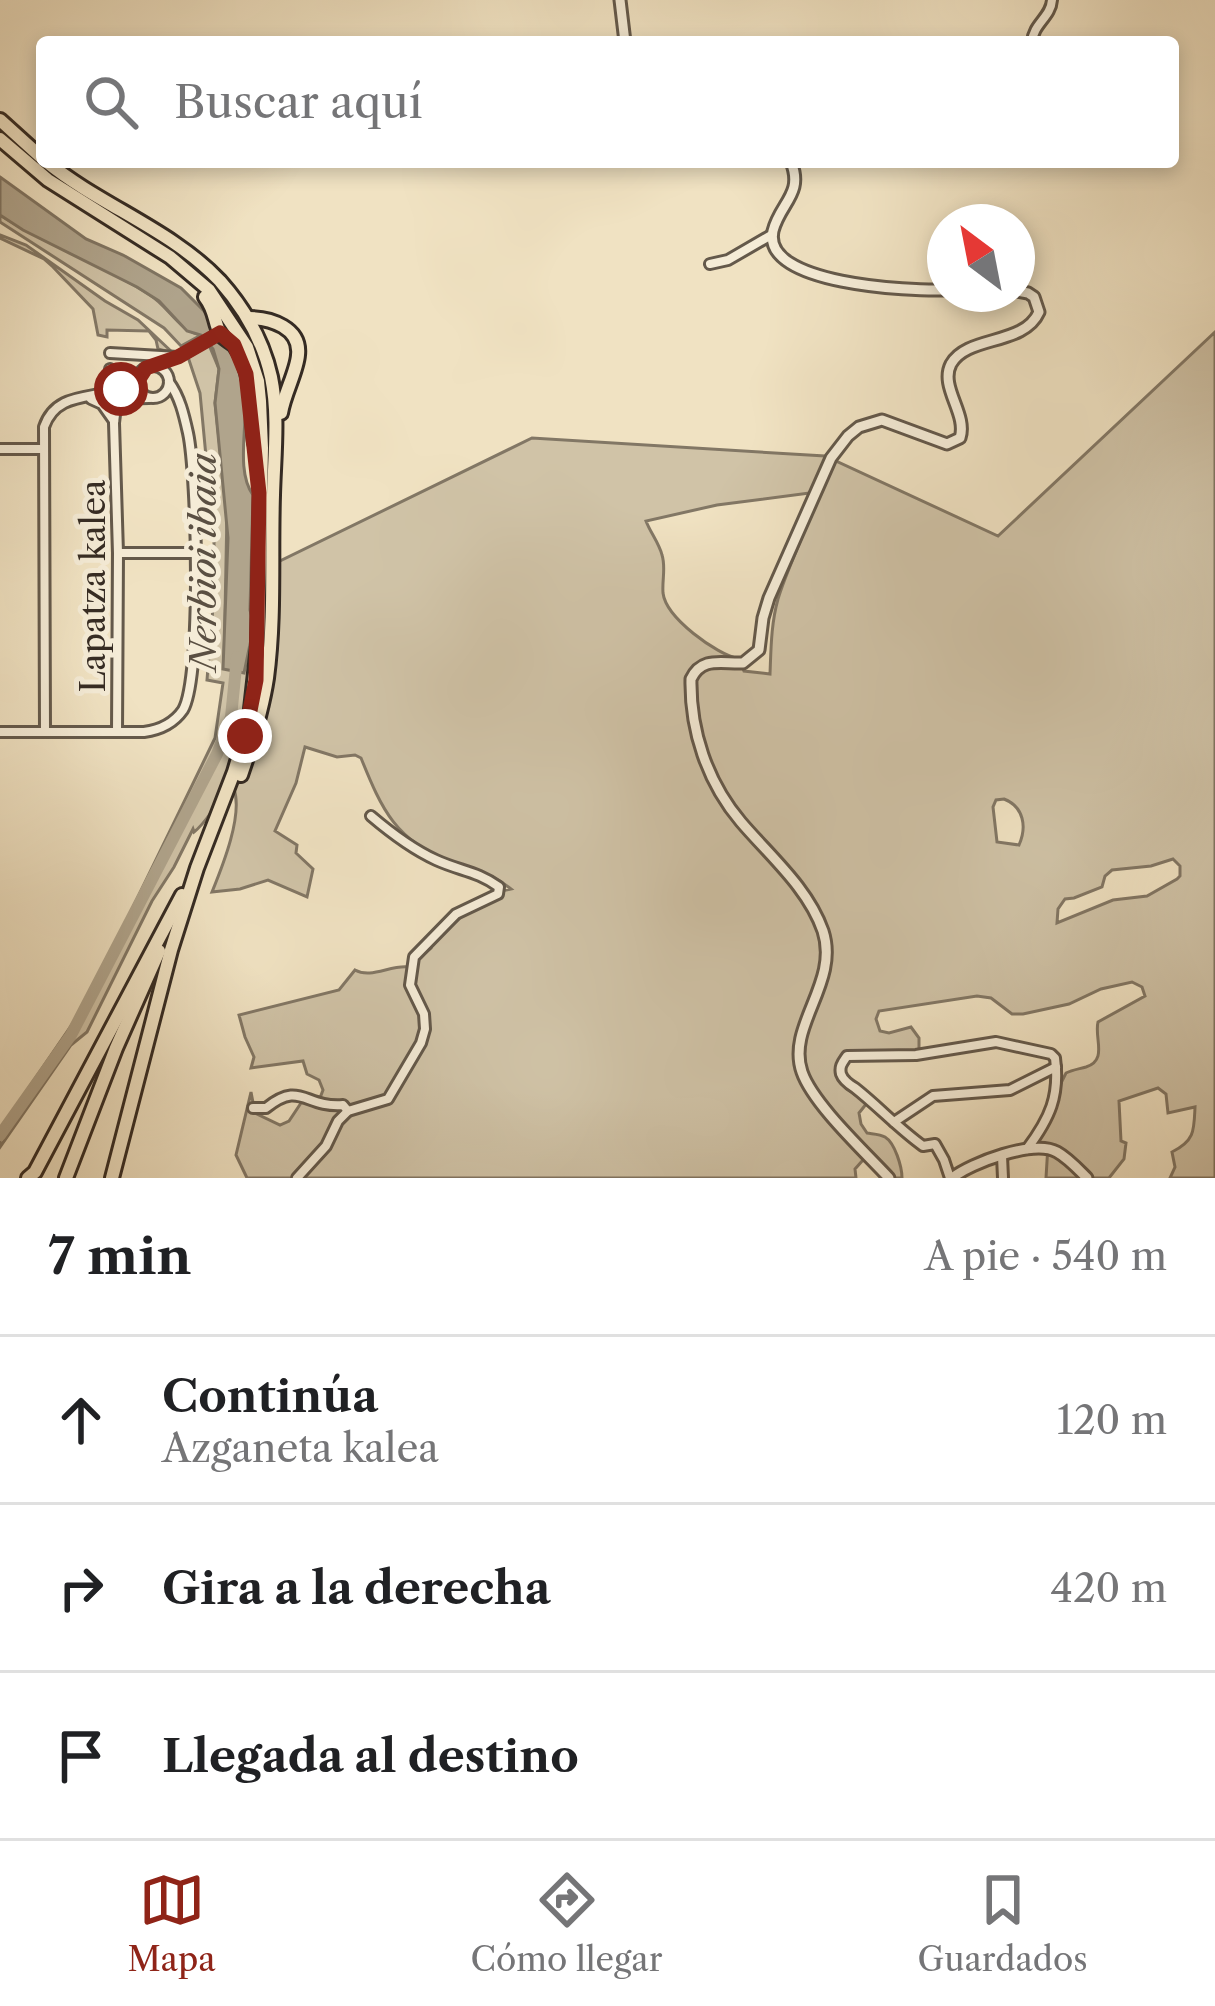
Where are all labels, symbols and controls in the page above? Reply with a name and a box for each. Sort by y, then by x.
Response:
search box [36,36,1179,168]
icon: search [78,69,144,135]
text: Buscar aquí [174,74,423,130]
north arrow [927,204,1035,312]
route start [94,362,148,416]
water label: Nerbioi ibaia [181,453,225,674]
street label: Lapatza kalea [73,479,114,692]
route end [218,709,272,763]
text: 7 min [48,1225,191,1287]
text: A pie · 540 m [925,1232,1167,1280]
text: Continúa [162,1368,378,1424]
icon: ahead [48,1387,114,1453]
text: 120 m [1057,1396,1167,1444]
text: Azganeta kalea [162,1424,439,1472]
icon: right [48,1555,114,1621]
text: Gira a la derecha [162,1560,551,1616]
text: 420 m [1051,1564,1167,1612]
icon: arrive [48,1723,114,1789]
text: Llegada al destino [162,1728,579,1784]
tab: Mapa [127,1867,216,1980]
tab: Cómo llegar [471,1867,663,1980]
tab: Guardados [918,1867,1088,1980]

